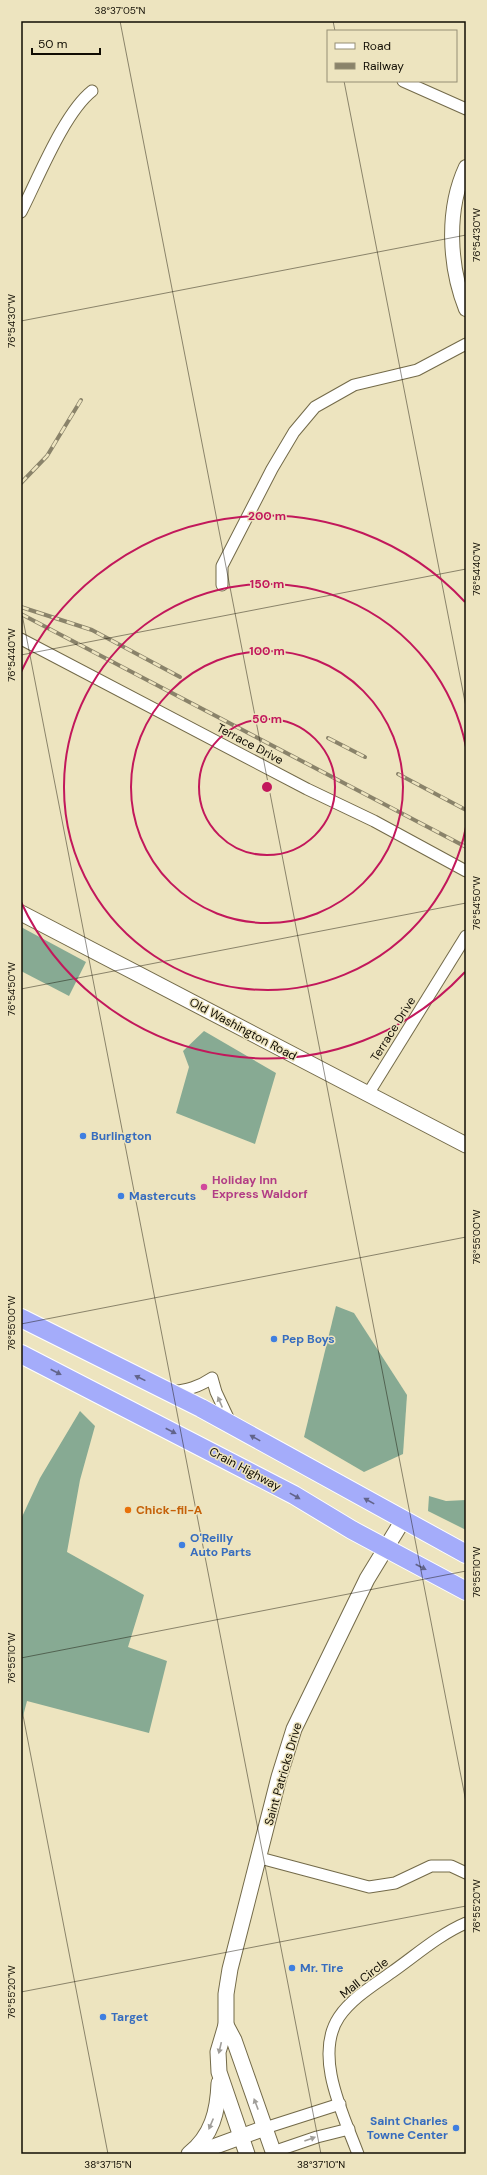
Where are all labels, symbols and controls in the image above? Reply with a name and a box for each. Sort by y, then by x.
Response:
text: 38°37'05"N [95,4,146,17]
scale bar [32,30,100,56]
legend [327,30,457,82]
text: 50 m [38,36,67,52]
text: Road [363,38,391,54]
text: Railway [363,58,404,74]
text: 76°54'30"W [470,208,483,262]
text: 76°54'30"W [5,294,18,348]
text: 200 m [248,508,286,524]
text: 76°54'40"W [470,542,483,596]
text: 150 m [250,576,284,592]
text: 76°54'40"W [5,628,18,682]
text: 100 m [249,643,285,659]
text: 50 m [252,711,282,727]
street label: Terrace Drive [214,720,286,768]
centre of rings [260,780,274,794]
text: 76°54'50"W [470,876,483,930]
text: 76°54'50"W [5,962,18,1016]
street label: Old Washington Road [187,994,299,1064]
street label: Terrace Drive [367,994,419,1064]
place label: Burlington [91,1128,152,1144]
marker: Burlington [78,1131,88,1141]
place label: Holiday Inn Express Waldorf [212,1172,308,1202]
marker: Holiday Inn Express Waldorf [199,1182,209,1192]
place label: Mastercuts [129,1188,196,1204]
marker: Mastercuts [116,1191,126,1201]
text: 76°55'00"W [470,1209,483,1264]
text: 76°55'00"W [5,1295,18,1350]
place label: Pep Boys [282,1331,335,1347]
marker: Pep Boys [269,1334,279,1344]
one-way arrow [50,1368,61,1375]
one-way arrow [134,1375,146,1381]
one-way arrow [217,1396,223,1408]
one-way arrow [166,1428,177,1434]
one-way arrow [249,1435,261,1441]
street label: Crain Highway [206,1443,284,1495]
one-way arrow [289,1492,300,1499]
one-way arrow [363,1498,375,1505]
place label: Chick-fil-A [136,1502,203,1518]
marker: Chick-fil-A [123,1505,133,1515]
place label: O'Reilly Auto Parts [190,1530,251,1560]
marker: O'Reilly Auto Parts [177,1540,187,1550]
text: 76°55'10"W [470,1546,483,1597]
one-way arrow [415,1564,427,1571]
text: 76°55'10"W [5,1632,18,1683]
street label: Saint Patricks Drive [261,1720,305,1827]
text: 76°55'20"W [470,1879,483,1933]
street label: Mall Circle [337,1954,392,2002]
place label: Mr. Tire [300,1960,343,1976]
marker: Mr. Tire [287,1963,297,1973]
text: 76°55'20"W [5,1965,18,2019]
place label: Target [111,2009,148,2025]
marker: Target [98,2012,108,2022]
one-way arrow [216,2042,222,2055]
one-way arrow [252,2098,258,2110]
place label: Saint Charles Towne Center [367,2113,448,2143]
one-way arrow [208,2118,214,2130]
marker: Saint Charles Towne Center [451,2123,461,2133]
one-way arrow [304,2136,316,2142]
text: 38°37'15"N [84,2158,132,2171]
text: 38°37'10"N [297,2158,345,2171]

